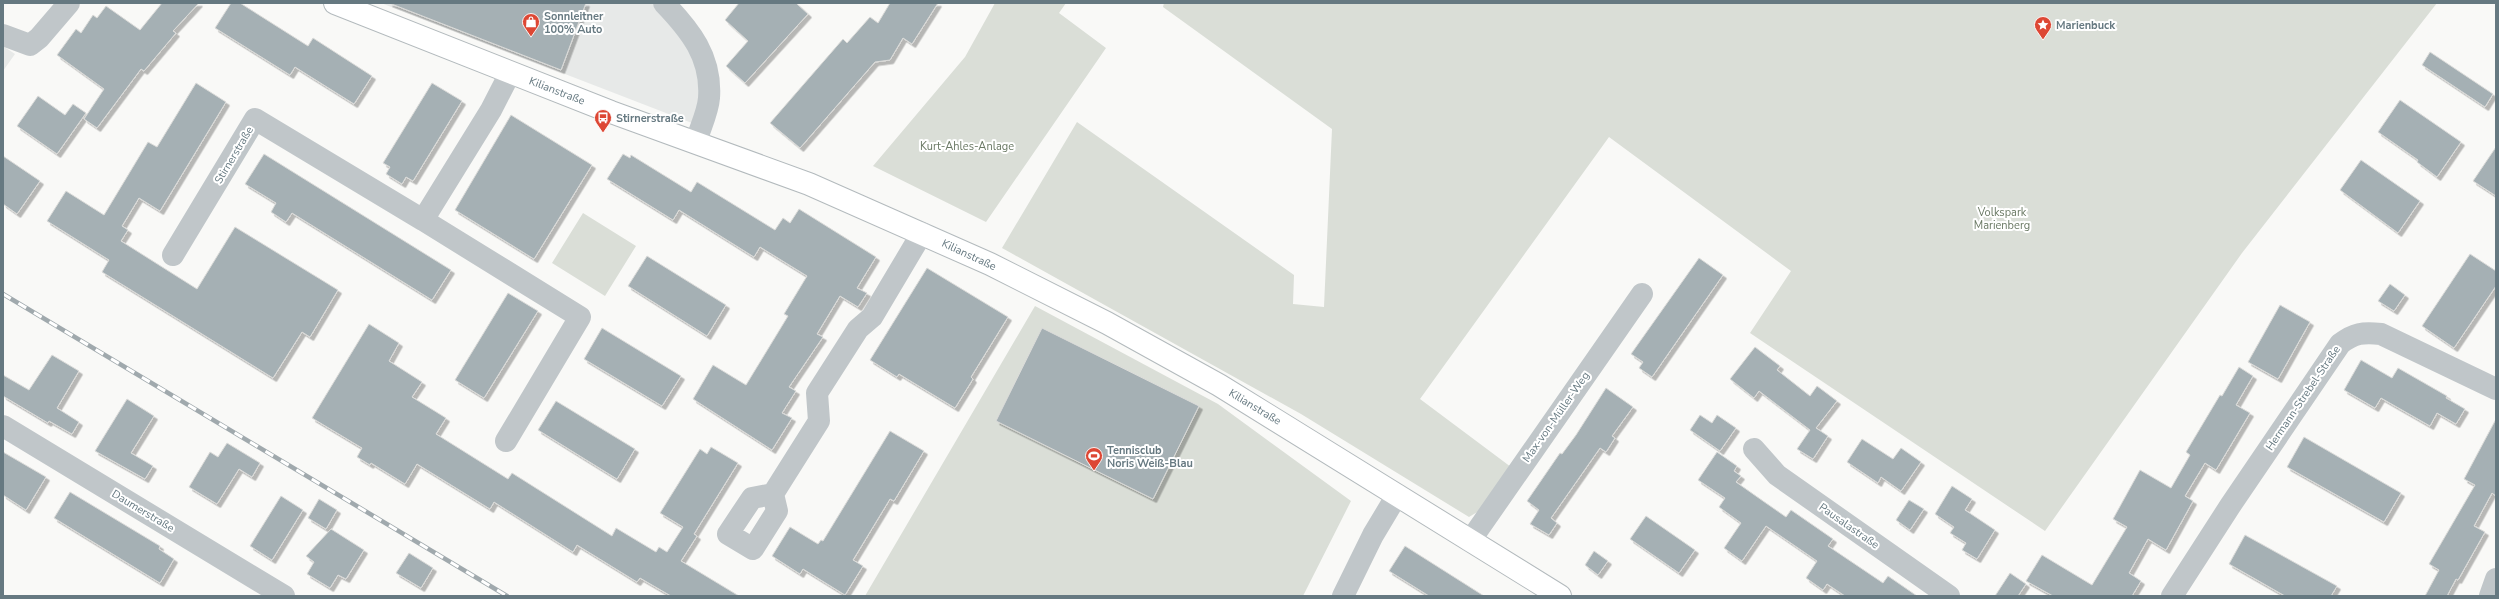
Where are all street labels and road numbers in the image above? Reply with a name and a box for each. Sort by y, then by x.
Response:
street label: Kilianstraße [527,73,587,109]
street label: Stirnerstraße [211,123,257,186]
street label: Kilianstraße [939,236,999,274]
street label: Hermann-Strebel-Straße [2262,343,2344,453]
street label: Max-von-Müller-Weg [1519,369,1593,465]
street label: Kilianstraße [1226,385,1284,429]
street label: Daumerstraße [109,486,177,536]
street label: Pausalastraße [1816,500,1882,552]

